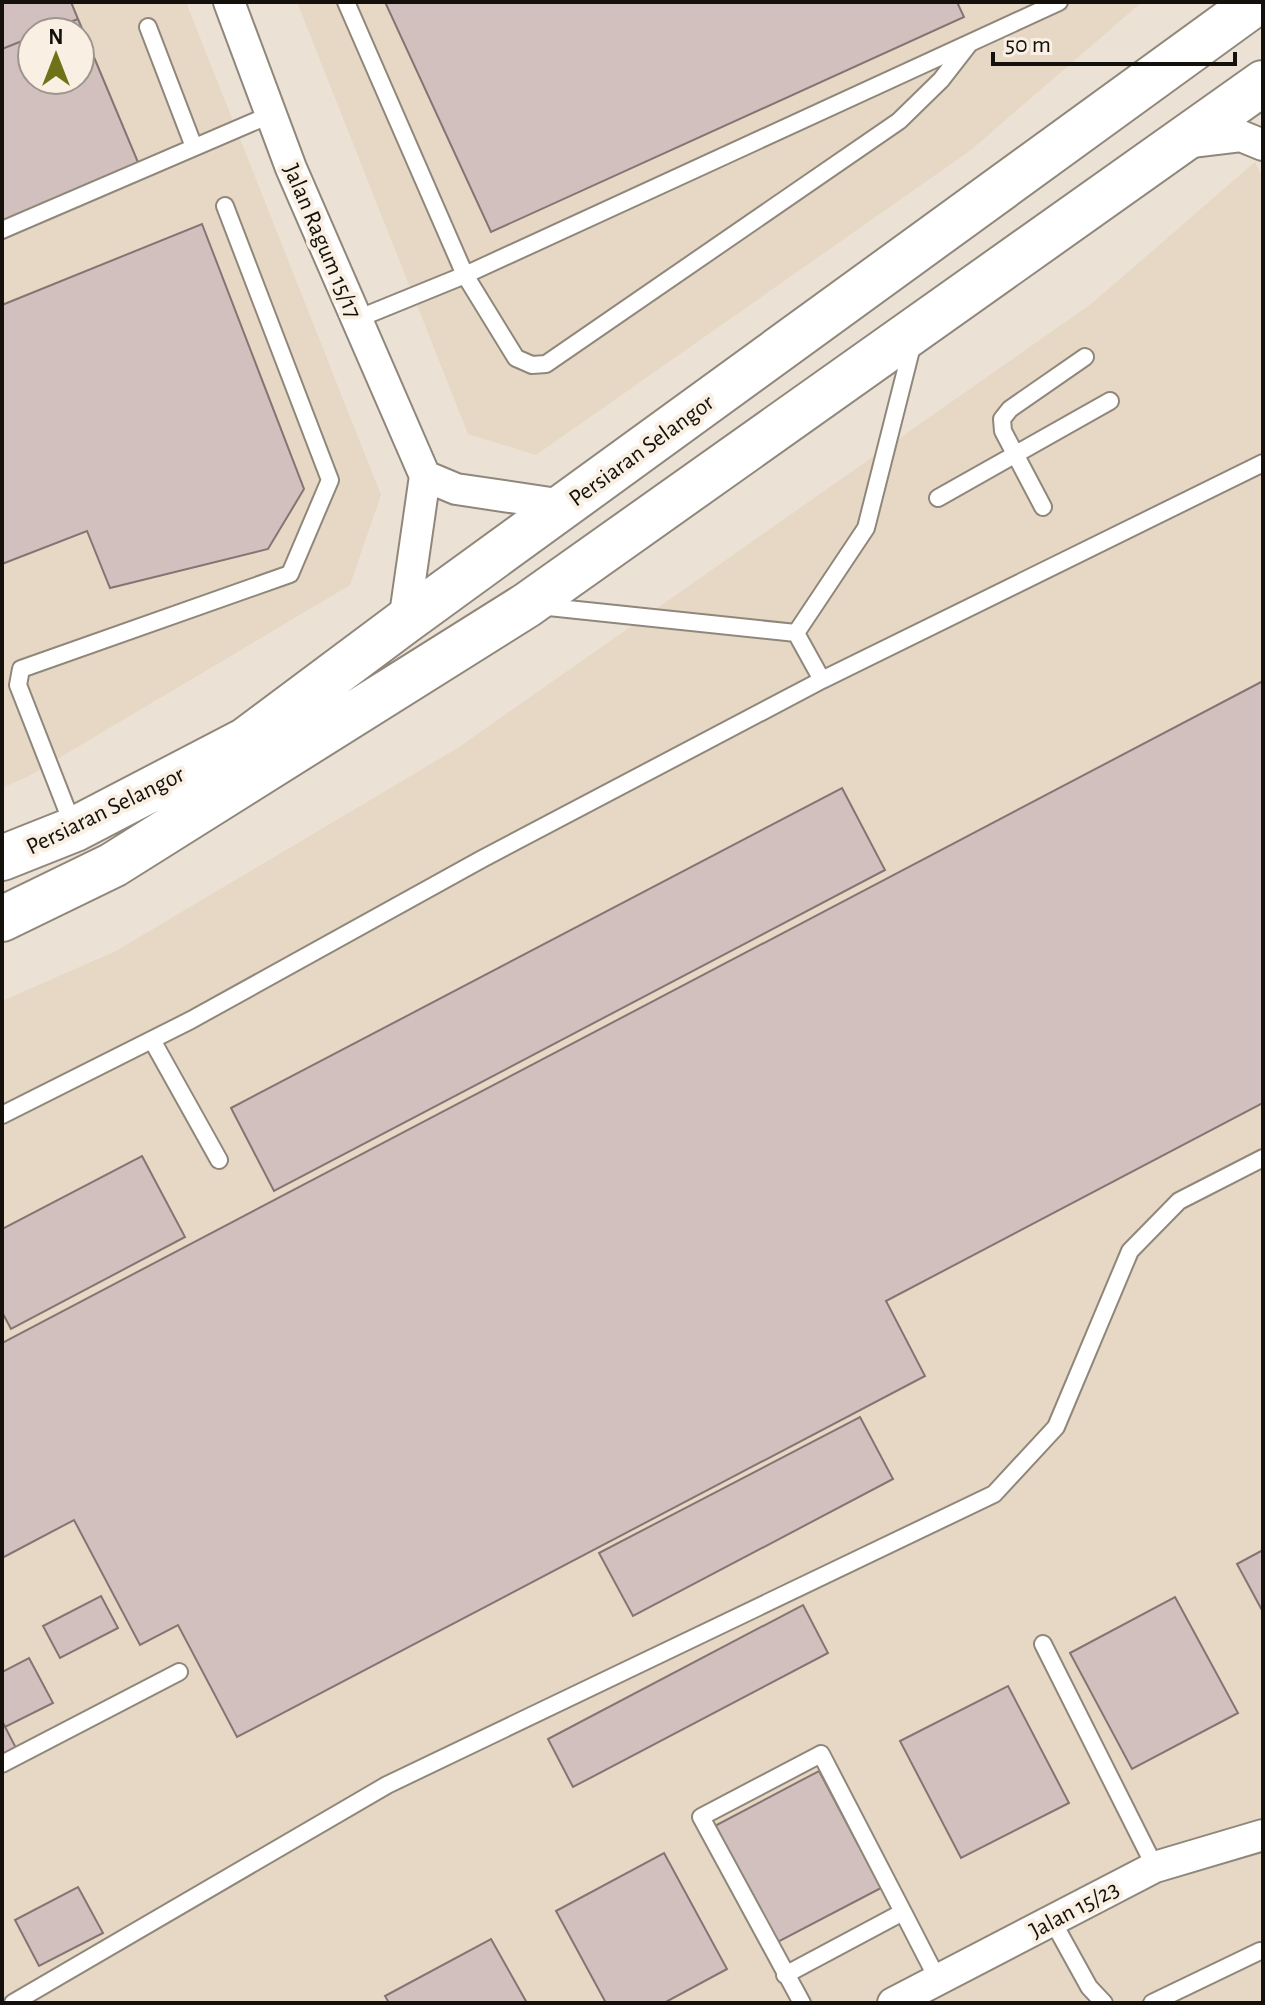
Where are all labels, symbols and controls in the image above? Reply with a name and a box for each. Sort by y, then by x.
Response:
north arrow [16,16,96,96]
scale bar [993,16,1235,66]
text: N [48,26,64,48]
text: 50 m [1005,33,1051,57]
street label: Jalan Ragum 15/17 [279,161,365,322]
street label: Persiaran Selangor [565,390,719,511]
street label: Persiaran Selangor [23,762,188,860]
street label: Jalan 15/23 [1026,1876,1123,1943]

